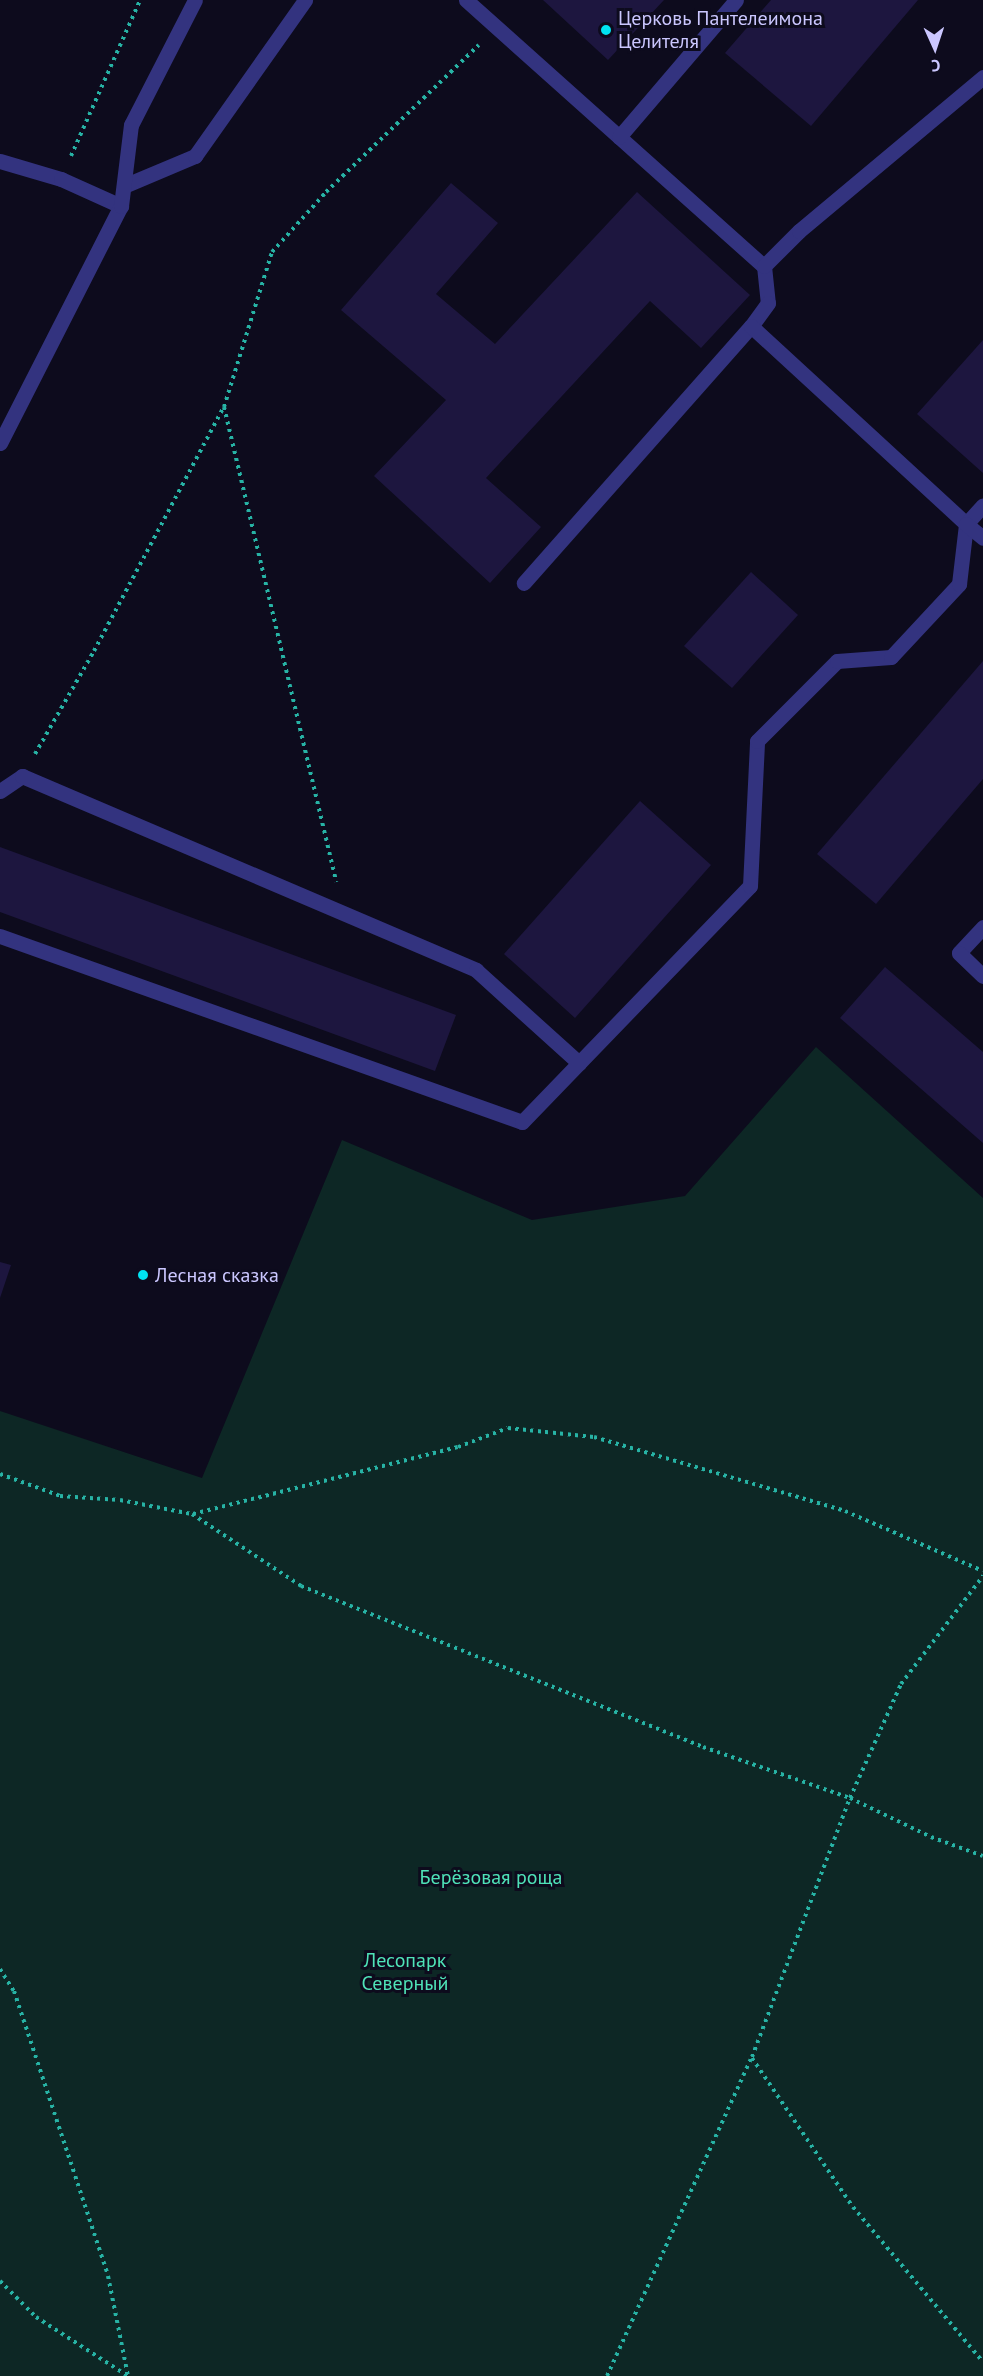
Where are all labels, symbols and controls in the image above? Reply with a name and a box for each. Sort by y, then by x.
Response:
place label: Церковь Пантелеимона Целителя [618,6,824,53]
north arrow [905,18,965,78]
marker: Церковь Пантелеимона Целителя [599,23,613,37]
text: С [931,56,941,76]
place label: Лесная сказка [155,1263,279,1287]
marker: Лесная сказка [136,1268,150,1282]
park label: Берёзовая роща [420,1865,562,1889]
park label: Лесопарк Северный [362,1949,448,1996]

